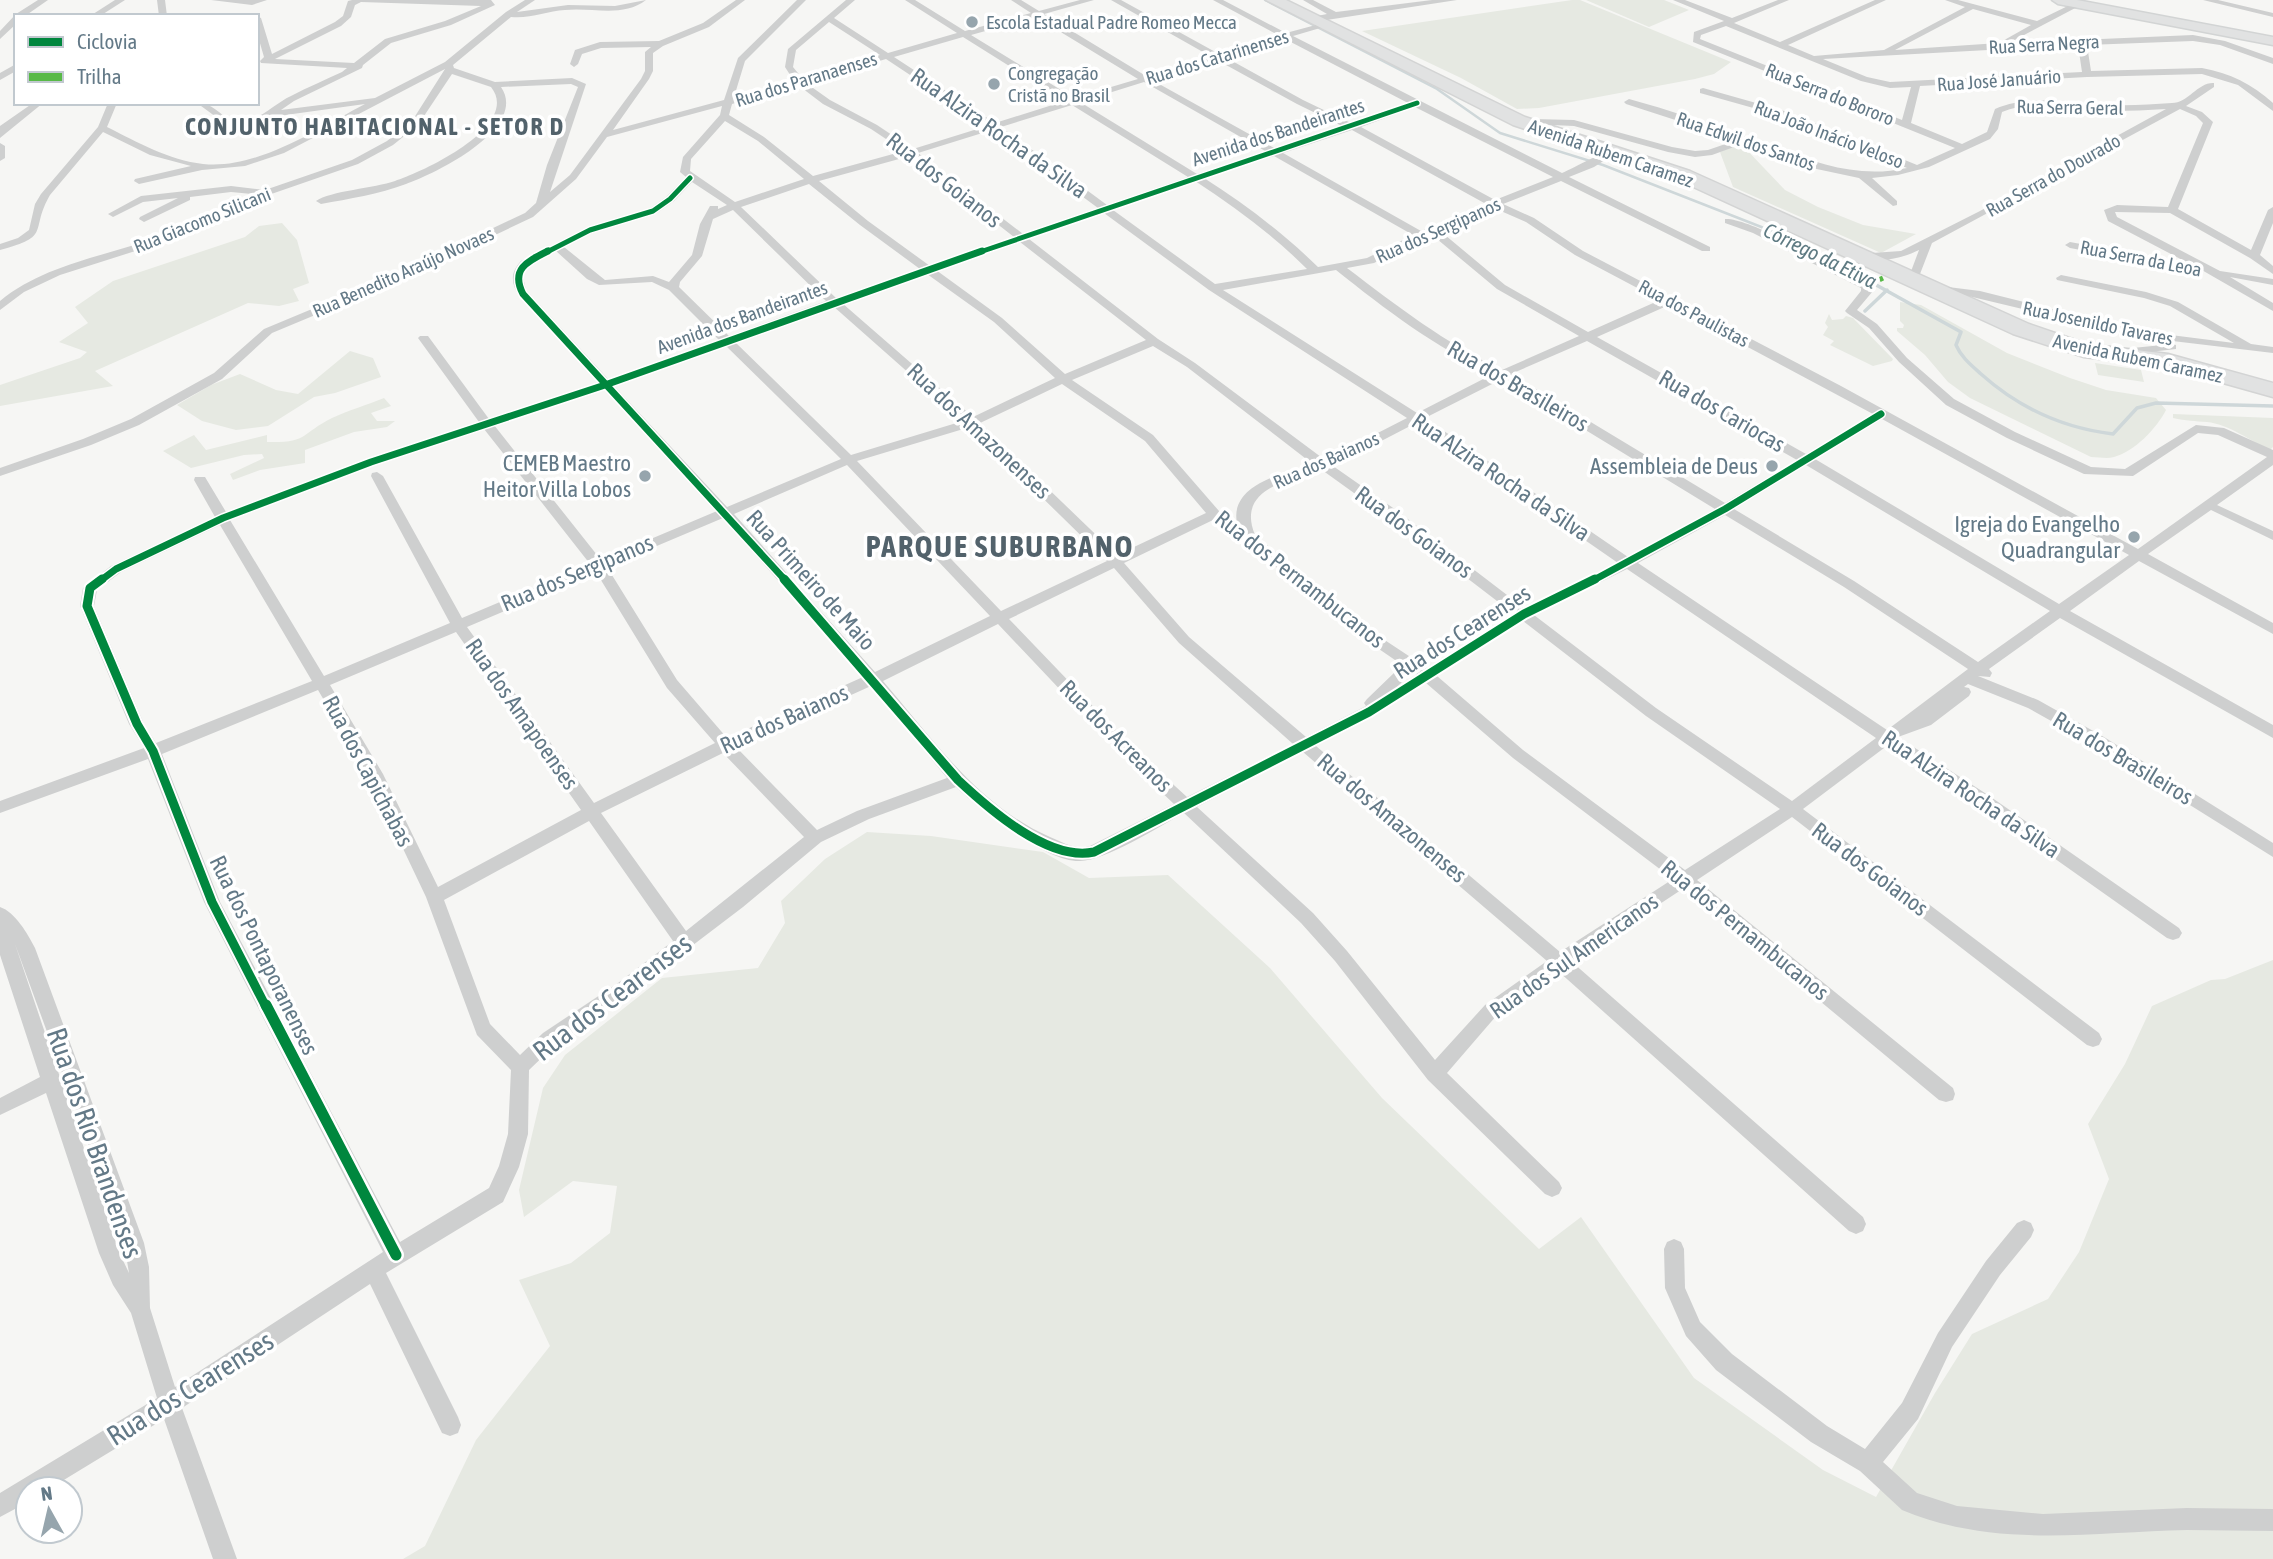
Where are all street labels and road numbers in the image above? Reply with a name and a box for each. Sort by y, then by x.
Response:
street label: Rua dos Catarinenses [1143,25,1291,89]
street label: Rua Serra Negra [1988,30,2100,58]
street label: Rua dos Paranaenses [732,47,880,111]
street label: Rua Serra do Bororo [1763,58,1897,130]
street label: Rua Alzira Rocha da Silva [906,62,1092,204]
street label: Rua José Januário [1936,65,2062,95]
street label: Avenida dos Bandeirantes [1189,94,1367,170]
street label: Rua João Inácio Veloso [1751,95,1907,173]
street label: Rua Serra Geral [2016,95,2124,119]
street label: Rua Edwil dos Santos [1674,107,1818,175]
street label: Avenida Rubem Caramez [1526,114,1696,192]
street label: Rua dos Goianos [881,127,1007,233]
street label: Rua Serra do Dourado [1982,129,2124,221]
street label: Rua Giacomo Silicani [130,182,274,258]
street label: Rua dos Sergipanos [1372,193,1504,267]
street label: Rua Benedito Araújo Novaes [309,222,497,322]
street label: Rua Serra da Leoa [2078,235,2204,281]
street label: Rua dos Paulistas [1635,275,1753,351]
street label: Avenida dos Bandeirantes [654,276,831,358]
street label: Rua Josenildo Tavares [2021,296,2175,350]
street label: Avenida Rubem Caramez [2051,329,2225,387]
street label: Rua dos Brasileiros [1443,335,1593,437]
street label: Rua dos Amazonenses [902,358,1056,504]
street label: Rua dos Cariocas [1655,365,1789,457]
street label: Rua Alzira Rocha da Silva [1407,408,1595,546]
street label: Rua dos Baianos [1270,427,1382,493]
street label: Rua dos Goianos [1350,481,1478,583]
street label: Rua Primeiro de Maio [741,505,881,655]
street label: Rua dos Pernambucanos [1210,505,1390,653]
street label: Rua dos Sergipanos [497,529,657,617]
street label: Rua dos Cearenses [1389,580,1535,684]
street label: Rua dos Amapoenses [460,634,584,794]
street label: Rua dos Acreanos [1055,675,1177,797]
street label: Rua dos Baianos [716,679,852,759]
street label: Rua dos Capichabas [317,691,419,851]
street label: Rua dos Brasileiros [2049,706,2197,810]
street label: Rua Alzira Rocha da Silva [1877,725,2065,863]
street label: Rua dos Amazonenses [1312,748,1472,888]
street label: Rua dos Goianos [1807,817,1933,921]
street label: Rua dos Pontaporanenses [205,851,323,1059]
street label: Rua dos Pernambucanos [1656,855,1834,1005]
street label: Rua dos Sul Americanos [1485,888,1663,1024]
street label: Rua dos Cearenses [527,927,697,1067]
street label: Rua dos Rio Brandenses [41,1024,149,1262]
street label: Rua dos Cearenses [101,1324,279,1452]

